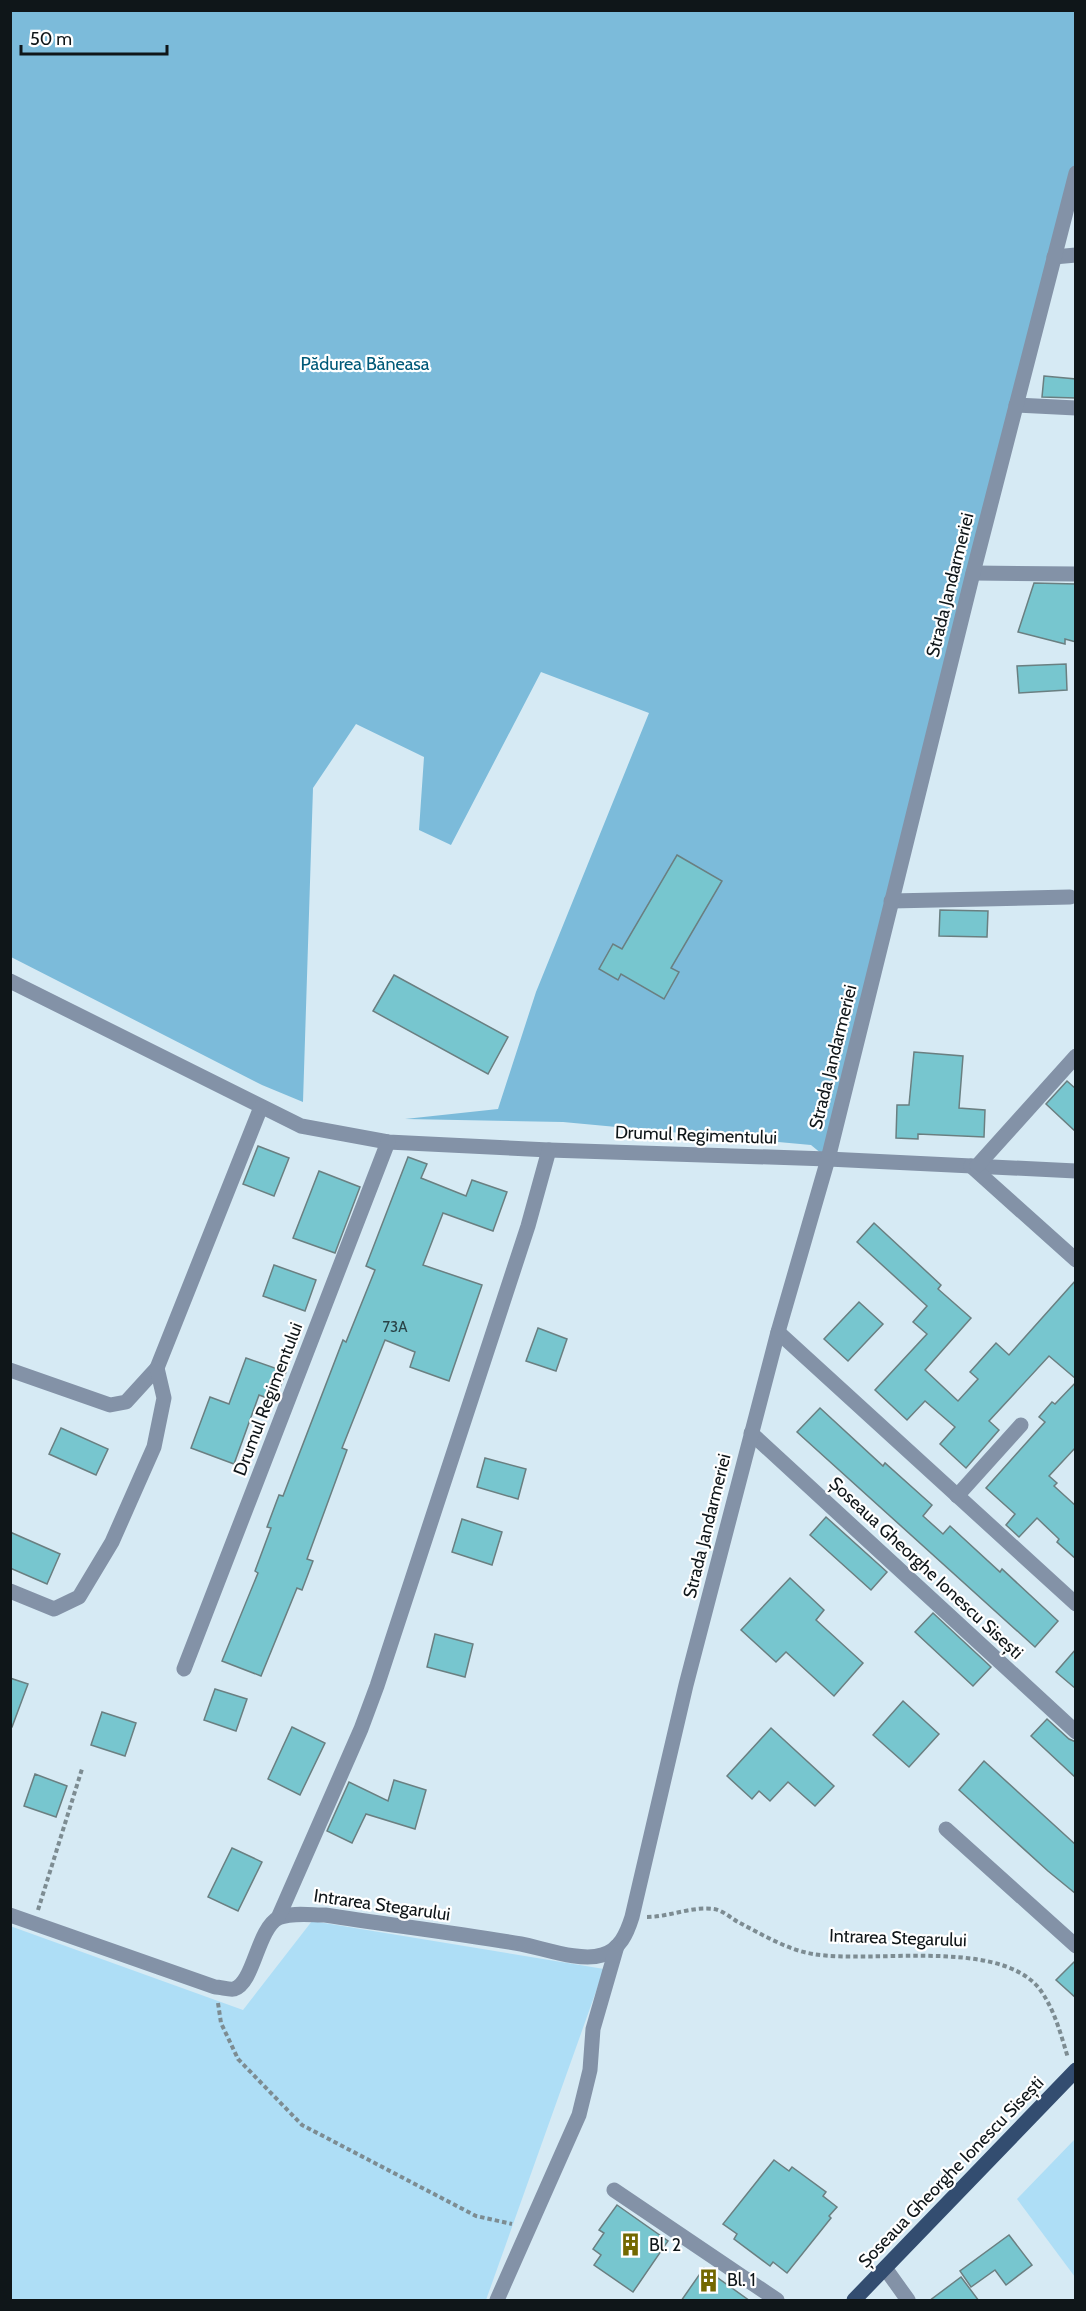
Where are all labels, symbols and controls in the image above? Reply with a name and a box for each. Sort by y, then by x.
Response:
scale bar [21,18,166,56]
text: 50 m [30,28,72,50]
park label: Pădurea Băneasa [301,353,430,375]
street label: Strada Jandarmeriei [921,510,979,660]
street label: Strada Jandarmeriei [804,982,862,1132]
street label: Drumul Regimentului [614,1121,778,1149]
house number: 73A [383,1318,408,1336]
street label: Drumul Regimentului [229,1319,307,1479]
street label: Strada Jandarmeriei [678,1451,736,1601]
street label: Șoseaua Gheorghe Ionescu Sisești [824,1472,1028,1664]
street label: Intrarea Stegarului [312,1885,452,1925]
street label: Intrarea Stegarului [829,1925,967,1951]
street label: Șoseaua Gheorghe Ionescu Sisești [854,2072,1049,2273]
building icon: Bl. 2 [618,2232,644,2258]
place label: Bl. 2 [649,2234,681,2256]
building icon: Bl. 1 [696,2267,722,2293]
place label: Bl. 1 [727,2269,756,2291]

